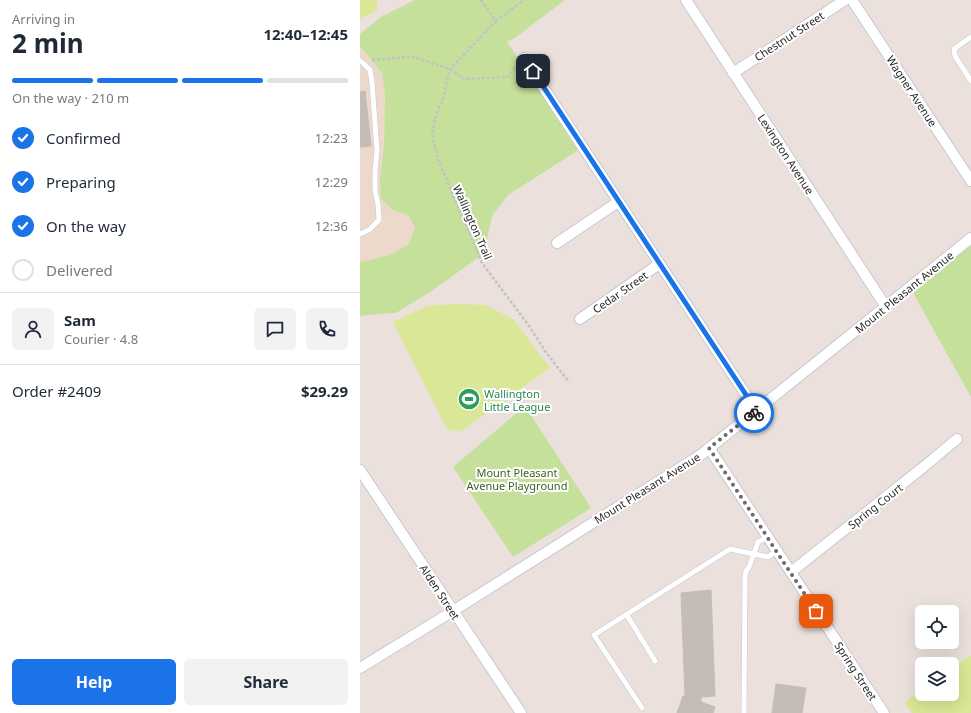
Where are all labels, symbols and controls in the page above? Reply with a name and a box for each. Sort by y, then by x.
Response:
street label: Chestnut Street [751,8,827,64]
text: Arriving in [12,10,75,28]
text: 12:40–12:45 [263,24,348,44]
text: 2 min [12,25,84,61]
street label: Wagner Avenue [883,53,941,129]
pin [516,54,550,88]
icon: home [522,60,544,82]
text: On the way · 210 m [12,89,129,107]
street label: Lexington Avenue [754,111,818,197]
icon: check [12,127,34,149]
text: Confirmed [46,128,121,148]
text: 12:23 [315,129,348,147]
icon: check [12,171,34,193]
text: Preparing [46,172,116,192]
text: 12:29 [315,173,348,191]
street label: Wallington Trail [450,182,496,262]
icon: check [12,215,34,237]
text: On the way [46,216,126,236]
text: 12:36 [315,217,348,235]
street label: Mount Pleasant Avenue [852,248,956,336]
text: Delivered [46,260,113,280]
street label: Cedar Street [589,267,651,317]
button: person [12,308,54,350]
button: chat [254,308,296,350]
button: phone [306,308,348,350]
text: Sam [64,310,96,330]
text: Courier · 4.8 [64,330,138,348]
text: Order #2409 [12,381,101,401]
text: $29.29 [301,381,348,401]
sports icon: Wallington Little League [456,386,482,412]
place label: Wallington Little League [484,386,550,414]
courier [734,393,774,433]
icon: bike [743,402,765,424]
street label: Mount Pleasant Avenue [591,449,703,527]
park label: Mount Pleasant Avenue Playground [467,465,567,493]
street label: Spring Court [845,480,905,532]
street label: Alden Street [416,561,464,623]
pin [799,594,833,628]
icon: bag [805,600,827,622]
map controls [915,605,959,701]
button: locate [915,605,959,649]
street label: Spring Street [831,639,881,703]
button: layers [915,657,959,701]
button: Help [12,659,176,705]
button: Share [184,659,348,705]

